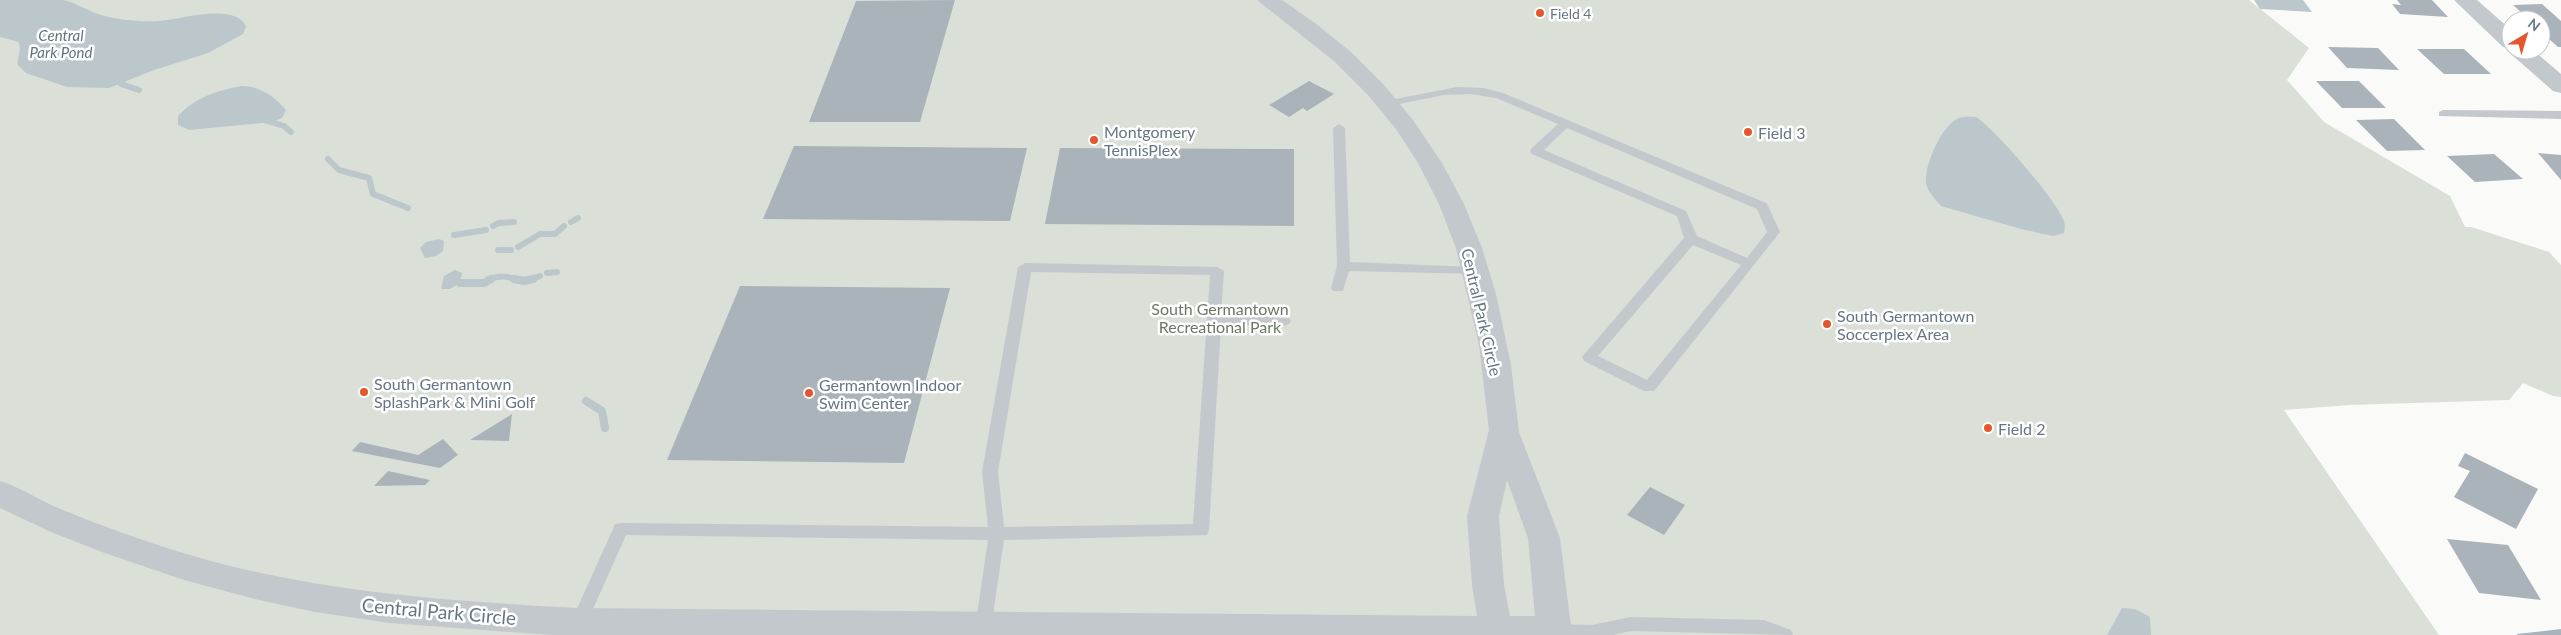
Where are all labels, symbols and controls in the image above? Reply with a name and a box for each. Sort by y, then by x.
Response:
place label: Field 4 [1550,5,1592,22]
marker: Field 4 [1534,7,1546,19]
north arrow [2501,10,2551,60]
text: N [2525,14,2544,34]
water label: Central Park Pond [30,26,93,61]
place label: Montgomery TennisPlex [1104,122,1196,159]
place label: Field 3 [1758,123,1805,142]
marker: Field 3 [1742,126,1754,138]
marker: Montgomery TennisPlex [1088,134,1100,146]
street label: Central Park Circle [1458,246,1506,378]
park label: South Germantown Recreational Park [1151,299,1289,336]
place label: South Germantown Soccerplex Area [1837,306,1974,343]
marker: South Germantown Soccerplex Area [1821,318,1833,330]
place label: South Germantown SplashPark & Mini Golf [374,374,536,411]
place label: Germantown Indoor Swim Center [819,375,961,412]
marker: South Germantown SplashPark & Mini Golf [358,386,370,398]
marker: Germantown Indoor Swim Center [803,387,815,399]
place label: Field 2 [1998,419,2045,438]
marker: Field 2 [1982,422,1994,434]
street label: Central Park Circle [361,593,517,629]

